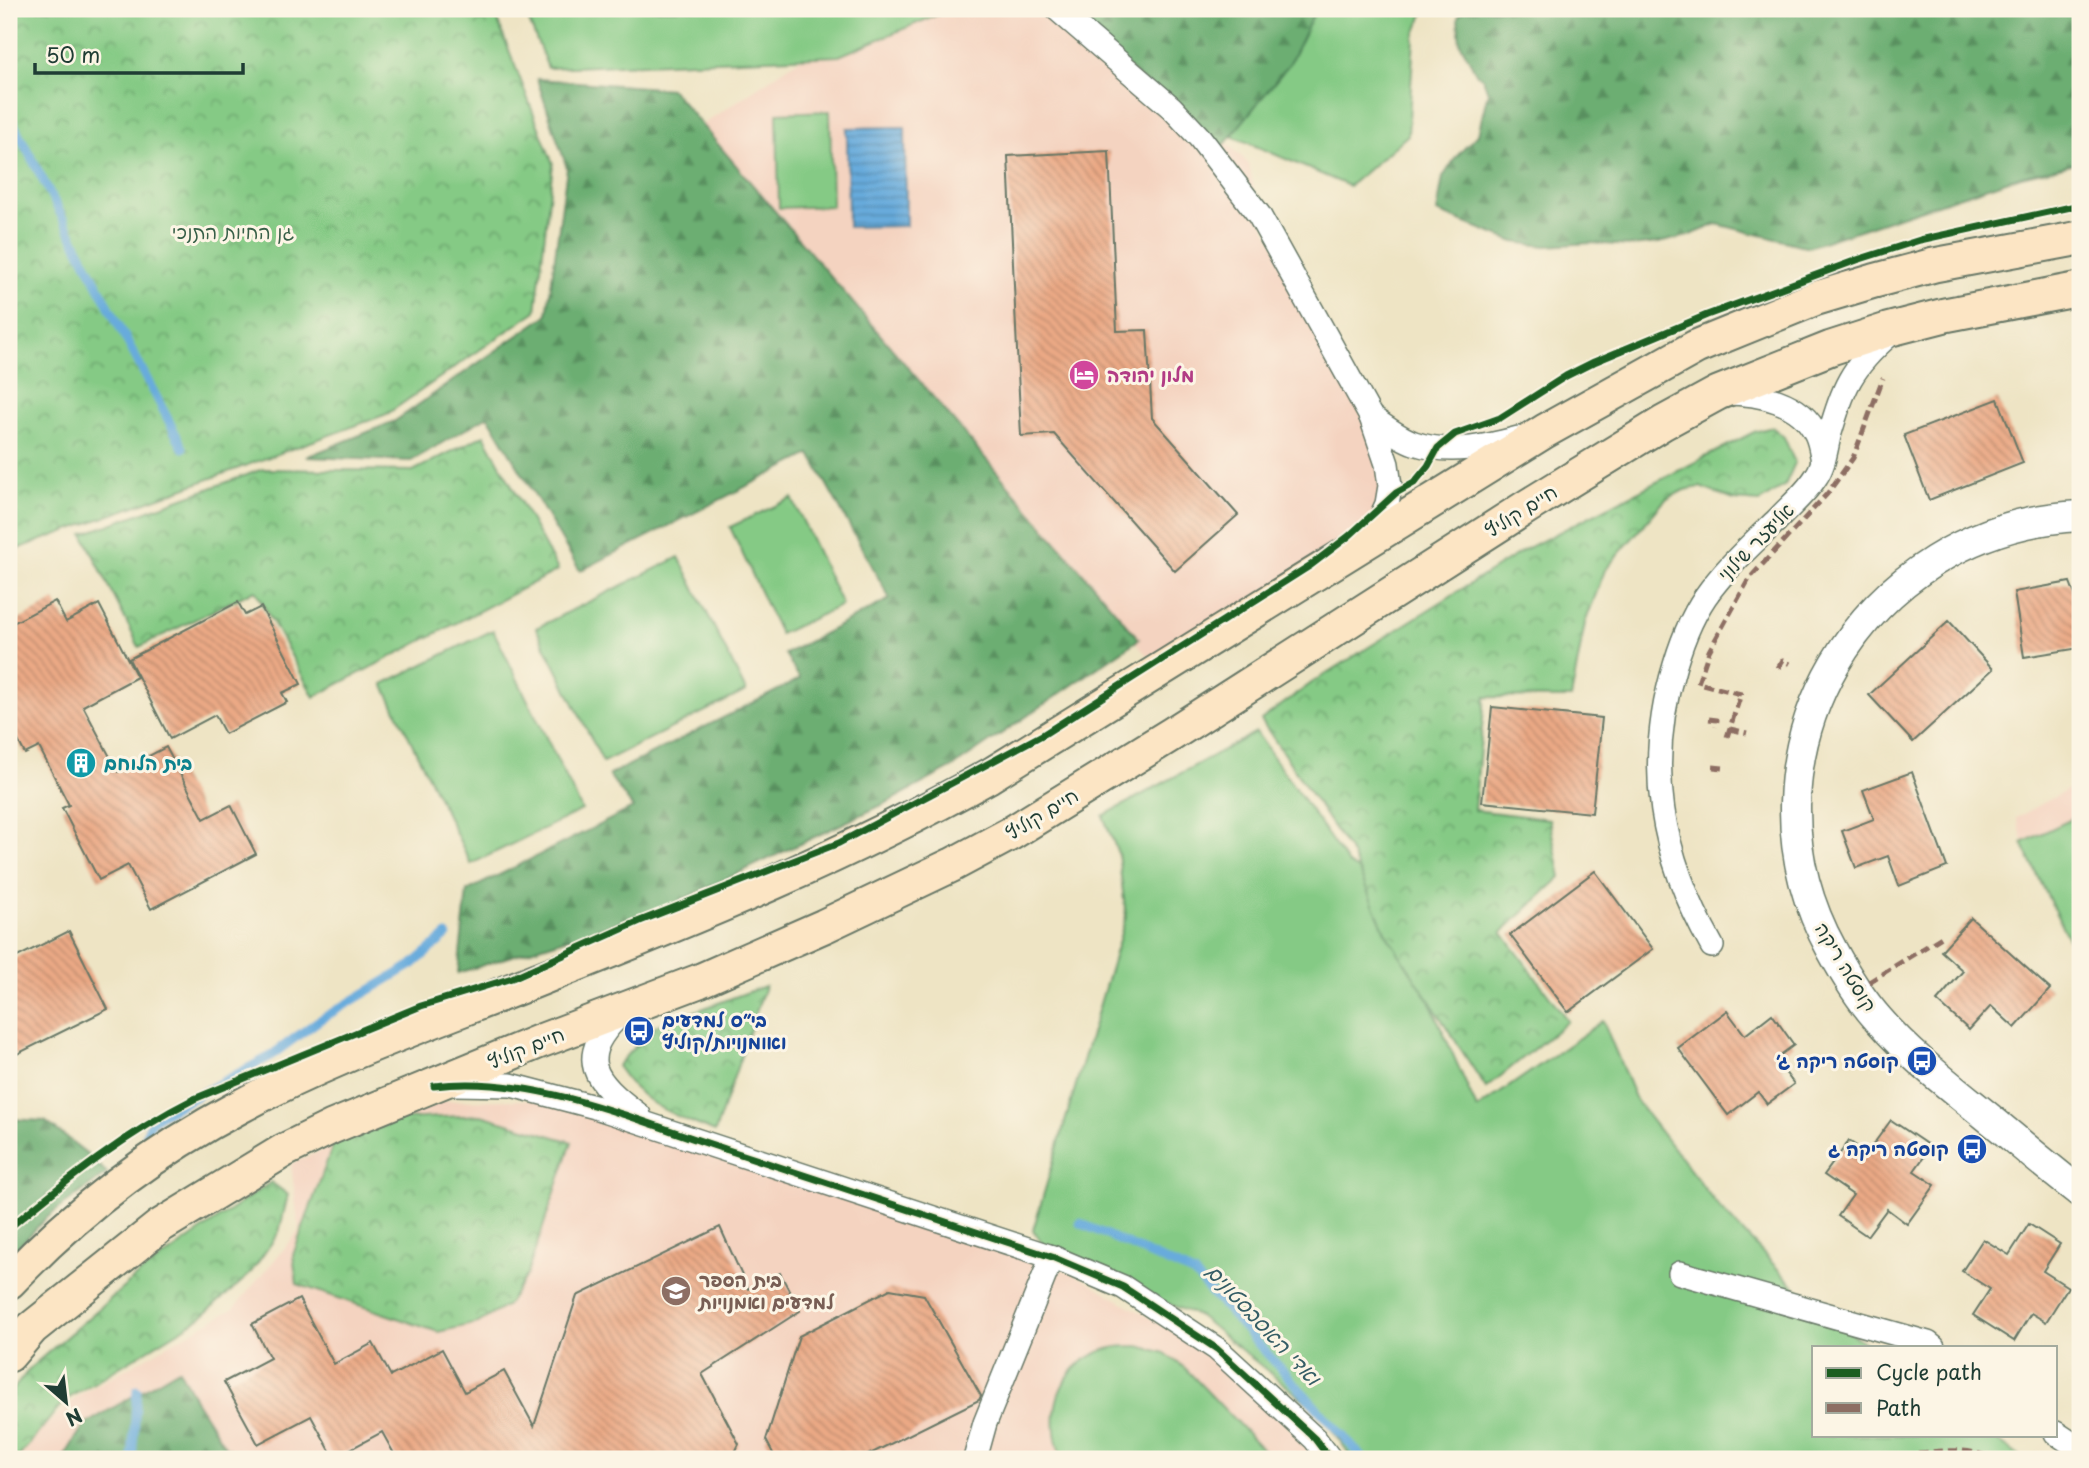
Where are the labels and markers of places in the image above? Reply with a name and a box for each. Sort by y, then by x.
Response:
hotel icon: מלון יהודה [1067,358,1101,392]
place label: מלון יהודה [1107,360,1194,388]
building icon: בית הלוחם [64,746,98,780]
place label: בית הלוחם [104,748,192,776]
place label: בי״ס למדעים ואומנויות/קוליץ [662,1005,787,1055]
bus stop icon: בי״ס למדעים ואומנויות/קוליץ [622,1014,656,1048]
bus stop icon: קוסטה ריקה ג׳ [1905,1044,1939,1078]
place label: קוסטה ריקה ג׳ [1776,1046,1899,1074]
bus stop icon: קוסטה ריקה ג [1955,1132,1989,1166]
place label: קוסטה ריקה ג [1828,1134,1949,1162]
place label: בית הספר למדעים ואמנויות [697,1265,835,1315]
school or university icon: בית הספר למדעים ואמנויות [659,1274,693,1308]

